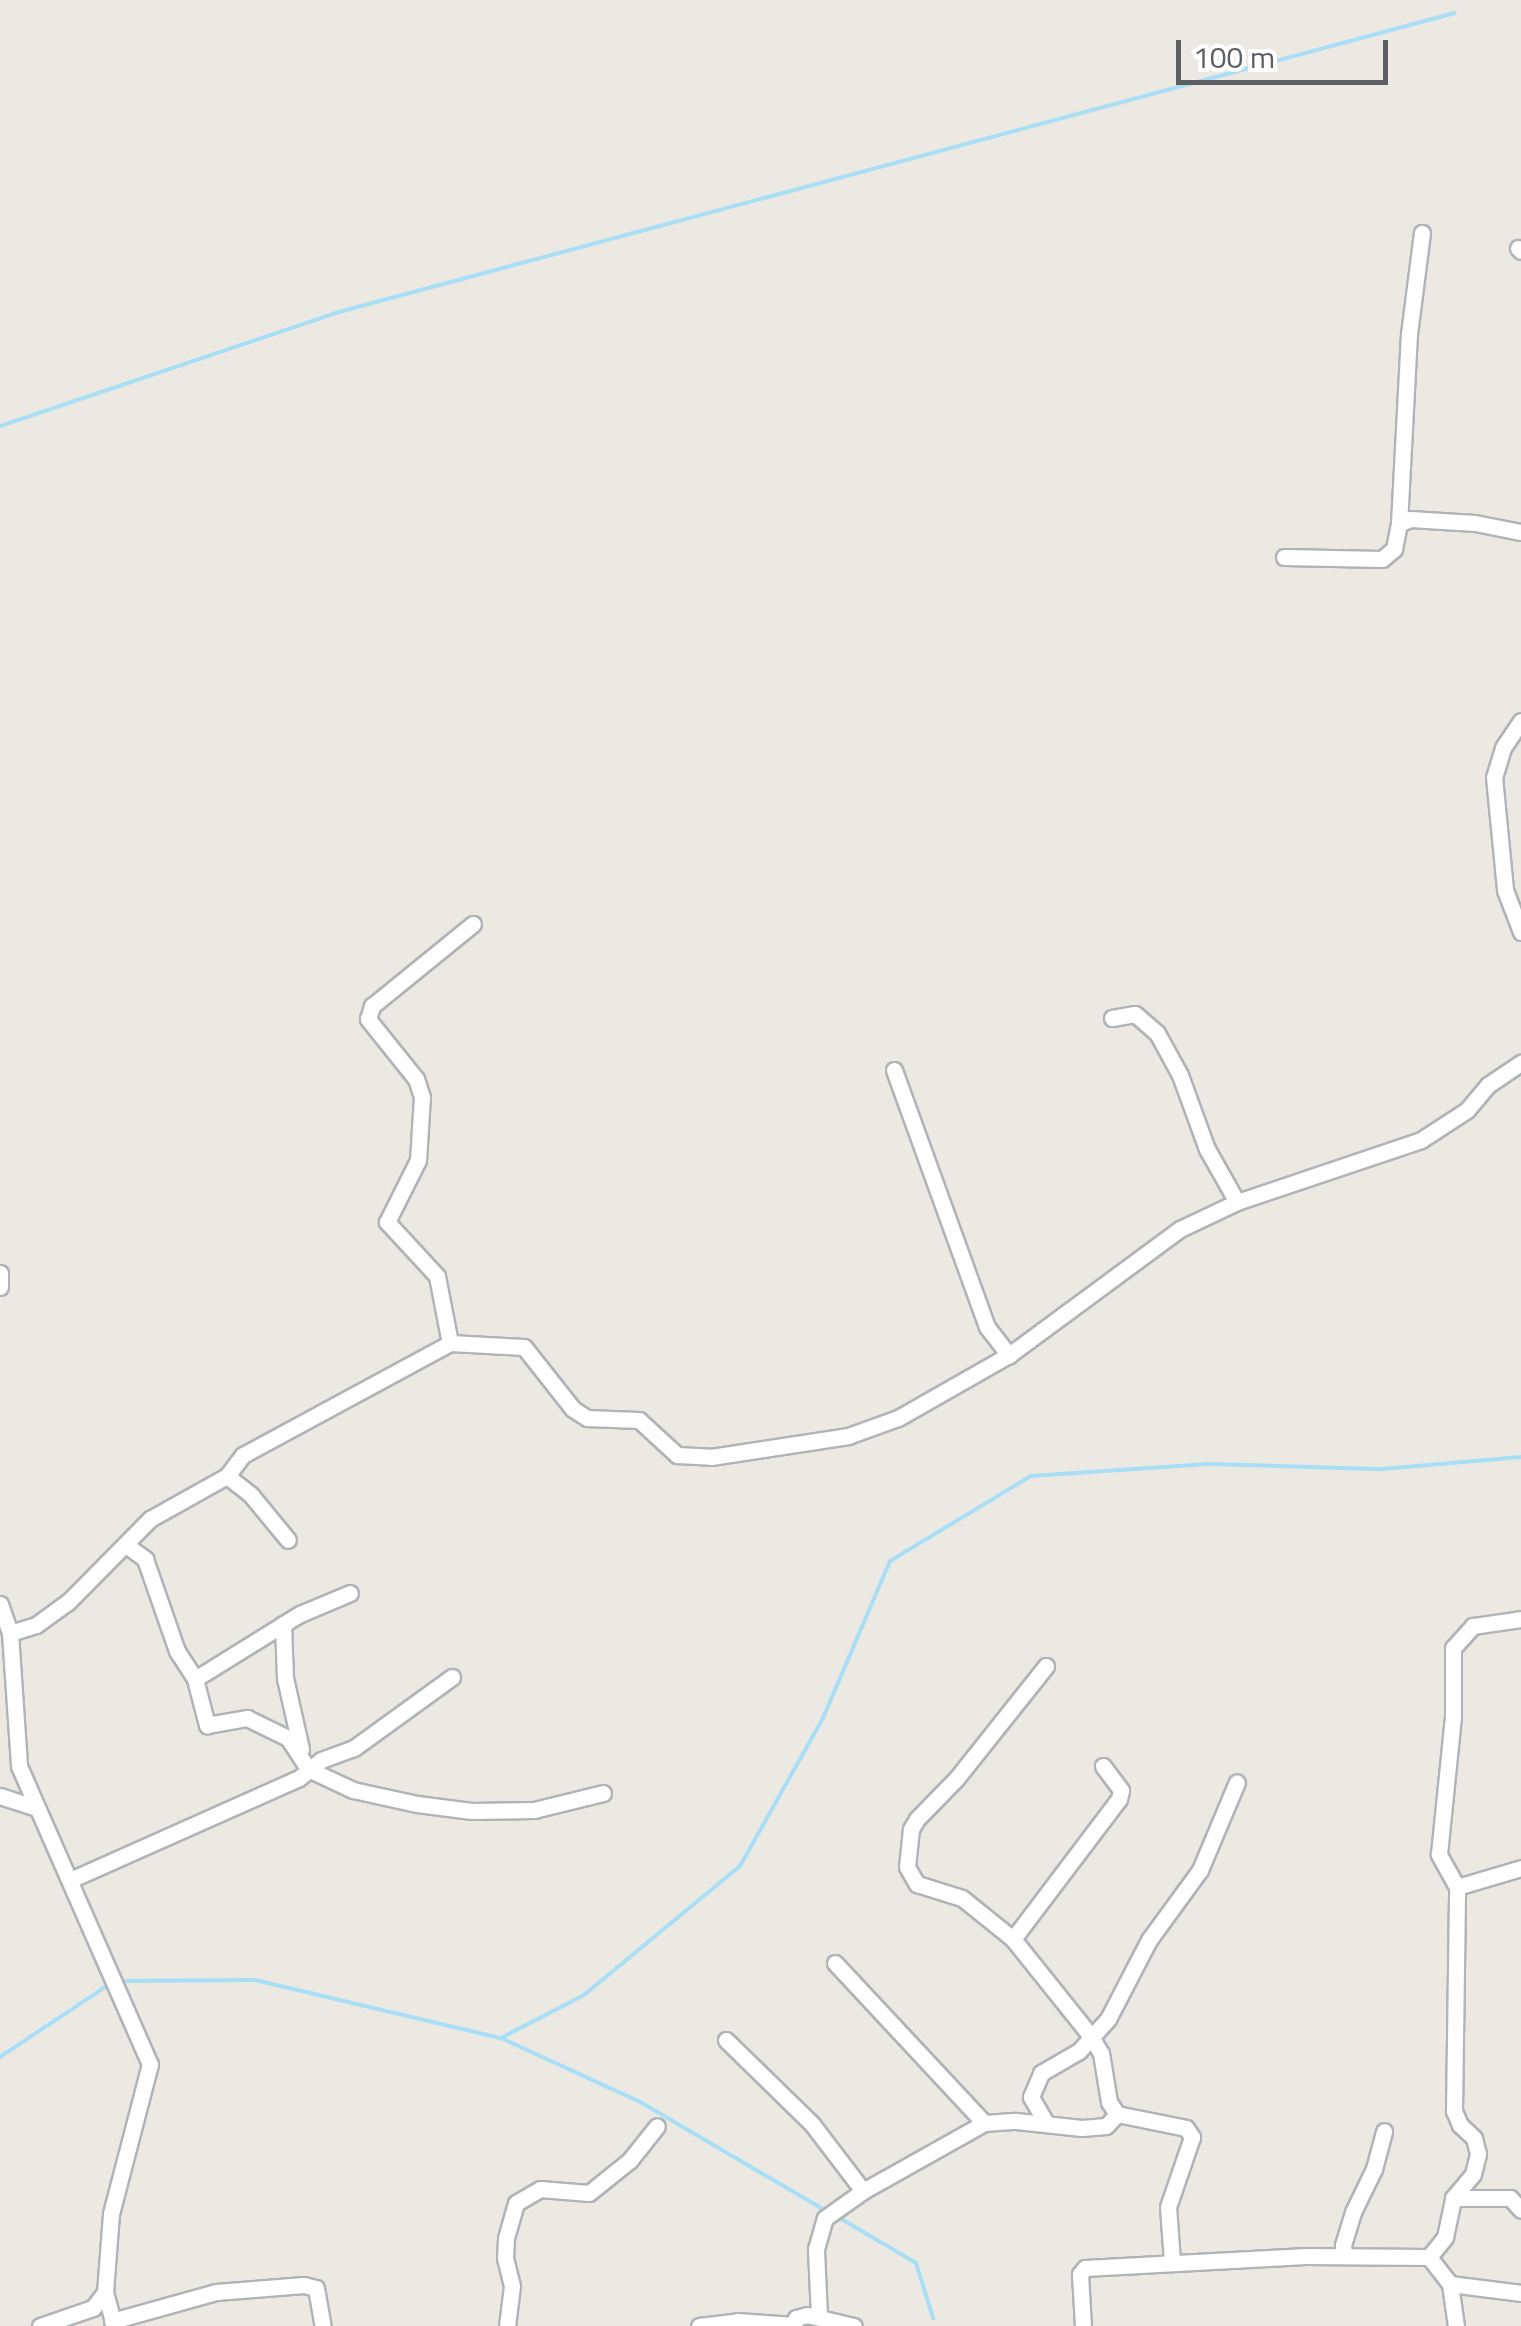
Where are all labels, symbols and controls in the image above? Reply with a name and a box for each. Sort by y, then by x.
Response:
scale bar [1181,20,1394,82]
text: 100 m [1193,34,1275,80]

